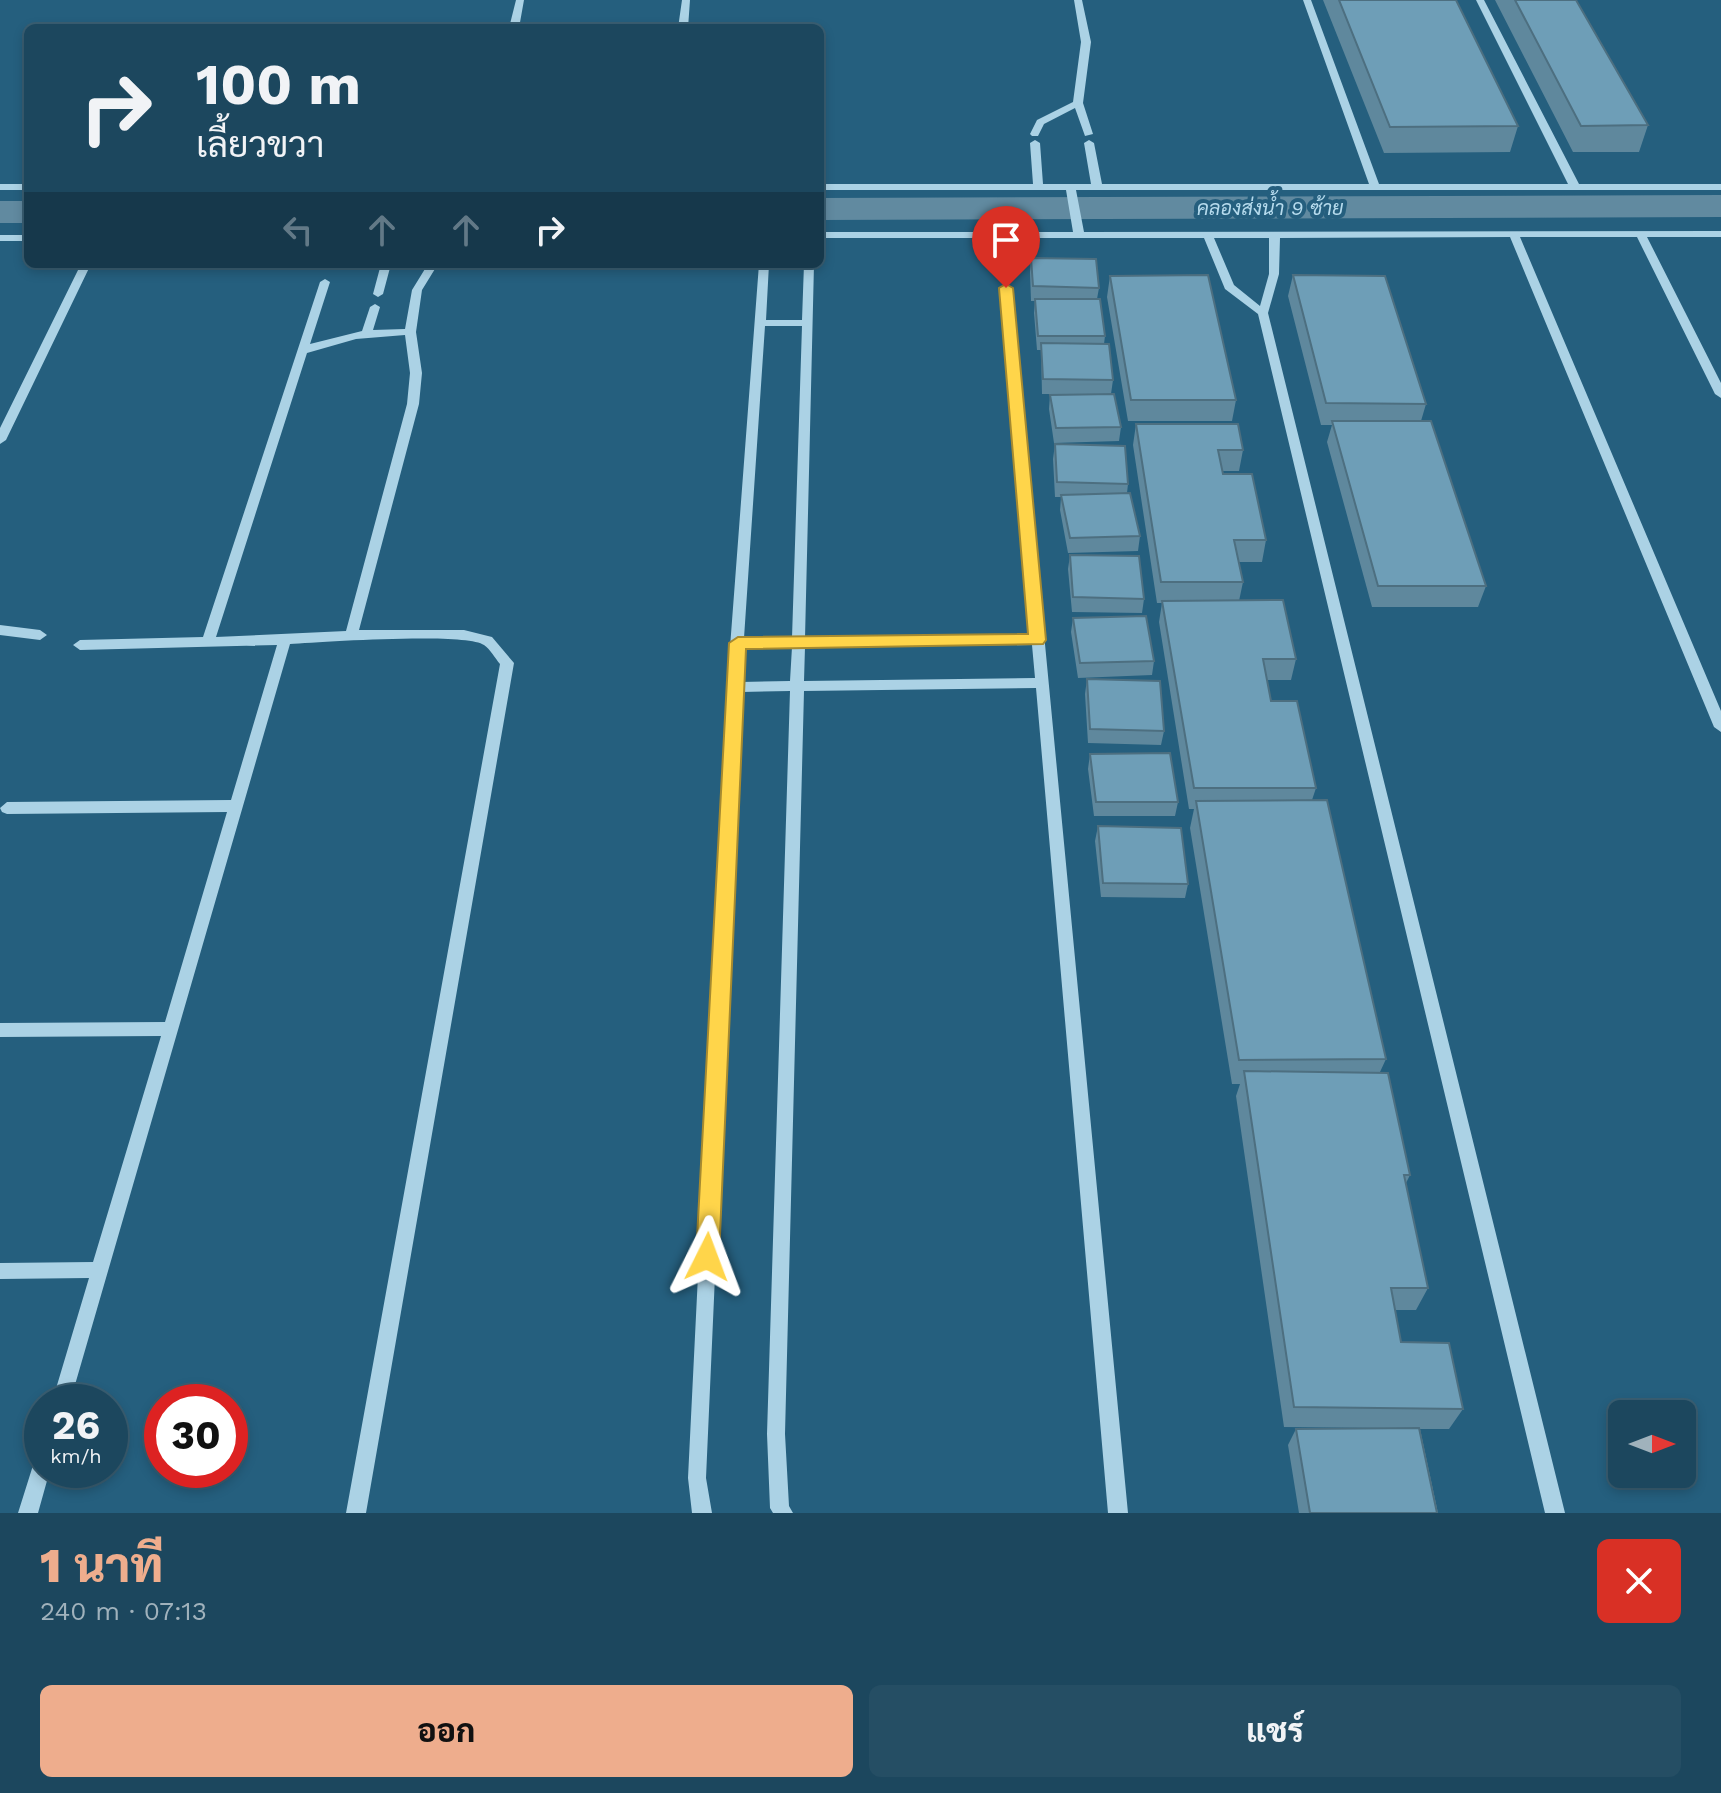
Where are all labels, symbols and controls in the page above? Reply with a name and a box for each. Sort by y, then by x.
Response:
text: 100 m [196,52,361,118]
icon: right [64,56,168,160]
text: เลี้ยวขวา [196,124,324,166]
water label: คลองส่งน้ำ 9 ซ้าย [1197,190,1344,220]
pin [972,206,1040,288]
icon: left [276,208,320,252]
icon: ahead [360,208,404,252]
icon: ahead [444,208,488,252]
icon: right [528,208,572,252]
icon: arrive [984,218,1028,262]
position arrow [665,1215,749,1299]
speed limit sign: 30 [144,1384,248,1488]
north arrow [1608,1400,1696,1488]
map controls [1608,1400,1696,1488]
text: 26 [52,1402,100,1449]
text: km/h [50,1444,102,1468]
text: 1 นาที [40,1537,163,1594]
button: close [1597,1539,1681,1623]
text: 240 m · 07:13 [40,1596,207,1626]
button: ออก [40,1685,853,1777]
button: แชร์ [869,1685,1681,1777]

